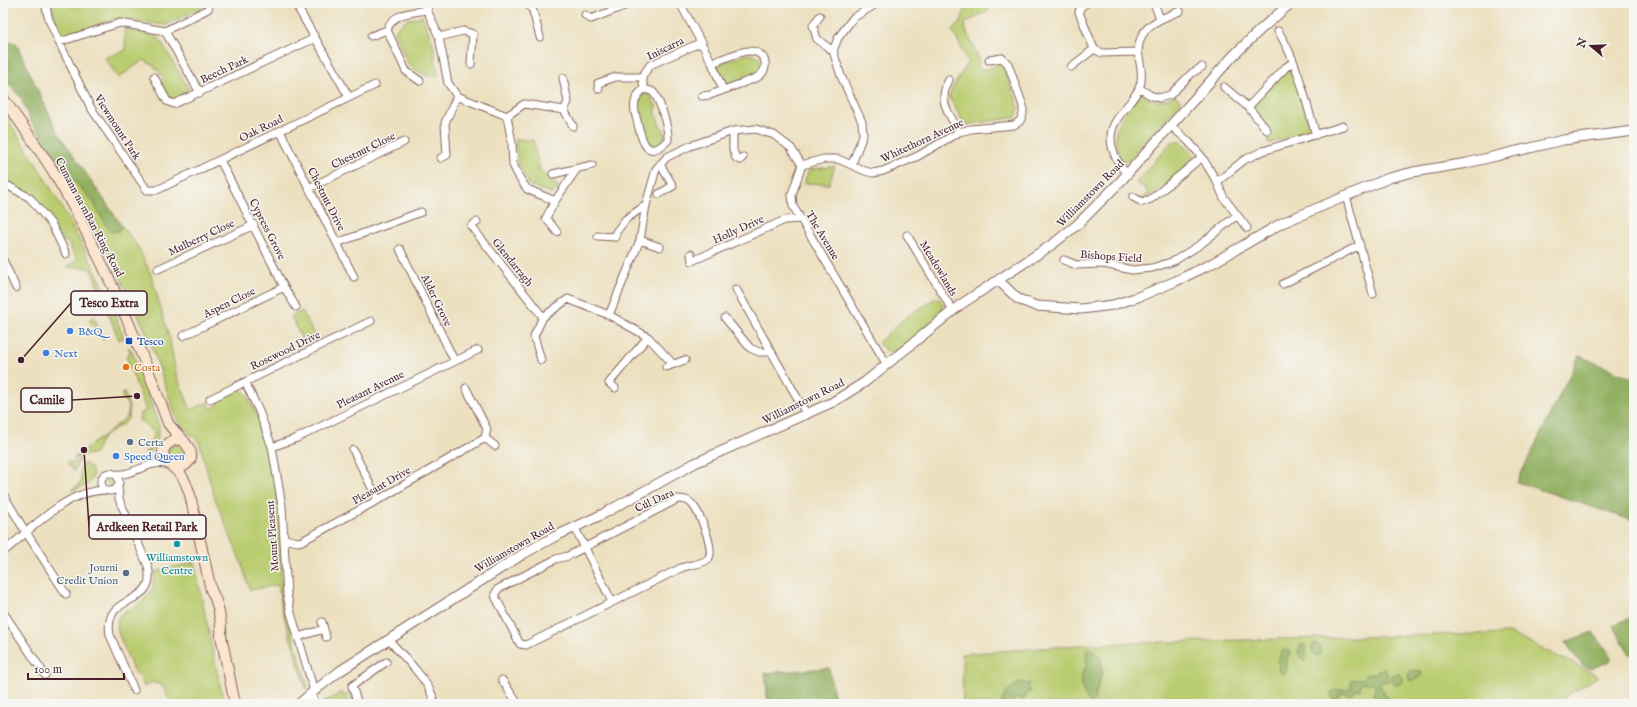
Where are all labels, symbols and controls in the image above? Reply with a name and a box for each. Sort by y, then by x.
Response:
north arrow [1571,26,1611,66]
street label: Iniscarra [645,34,687,64]
text: N [1574,36,1591,51]
street label: Beech Park [198,53,251,87]
street label: Viewmount Park [90,91,144,163]
street label: Oak Road [237,112,286,145]
street label: Whitethorn Avenue [879,116,966,166]
street label: Chestnut Close [329,129,398,172]
street label: Cumann na mBan Ring Road [52,155,127,280]
street label: Williamstown Road [1054,157,1127,230]
street label: Chestnut Drive [304,165,348,234]
street label: Cypress Grove [246,196,289,262]
street label: The Avenue [802,208,842,263]
street label: Holly Drive [711,212,766,247]
street label: Mulberry Close [166,216,237,259]
street label: Glendarragh [489,236,536,290]
street label: Meadowlands [916,238,960,299]
street label: Bishops Field [1080,248,1142,266]
street label: Alder Grove [417,271,455,329]
street label: Aspen Close [200,284,258,322]
callout: Tesco Extra [71,291,147,315]
text: Tesco Extra [78,296,140,311]
place label: B&Q [78,325,111,339]
marker: B&Q [65,326,75,336]
street label: Rosewood Drive [248,328,323,374]
place label: Tesco [137,335,164,349]
marker: Tesco [124,336,134,346]
place label: Next [54,347,78,361]
marker: Next [41,348,51,358]
place label: Costa [134,361,160,375]
marker: Costa [121,362,131,372]
street label: Pleasant Avenue [334,368,406,412]
street label: Williamstown Road [760,376,847,428]
callout: Camile [21,388,72,412]
text: Camile [30,393,65,408]
place label: Certa [138,436,164,450]
marker: Certa [125,437,135,447]
place label: Speed Queen [124,450,185,464]
marker: Speed Queen [111,451,121,461]
street label: Pleasant Drive [350,463,413,508]
street label: Cúl Dara [633,486,676,516]
street label: Mount Pleasent [264,500,282,572]
callout: Ardkeen Retail Park [89,515,206,539]
street label: Williamstown Road [472,519,557,576]
text: Ardkeen Retail Park [95,520,198,535]
marker: Williamstown Centre [172,539,182,549]
place label: Williamstown Centre [146,551,208,578]
place label: Journi Credit Union [57,561,118,588]
marker: Journi Credit Union [121,568,131,578]
scale bar [28,655,124,681]
text: 100 m [34,662,62,677]

